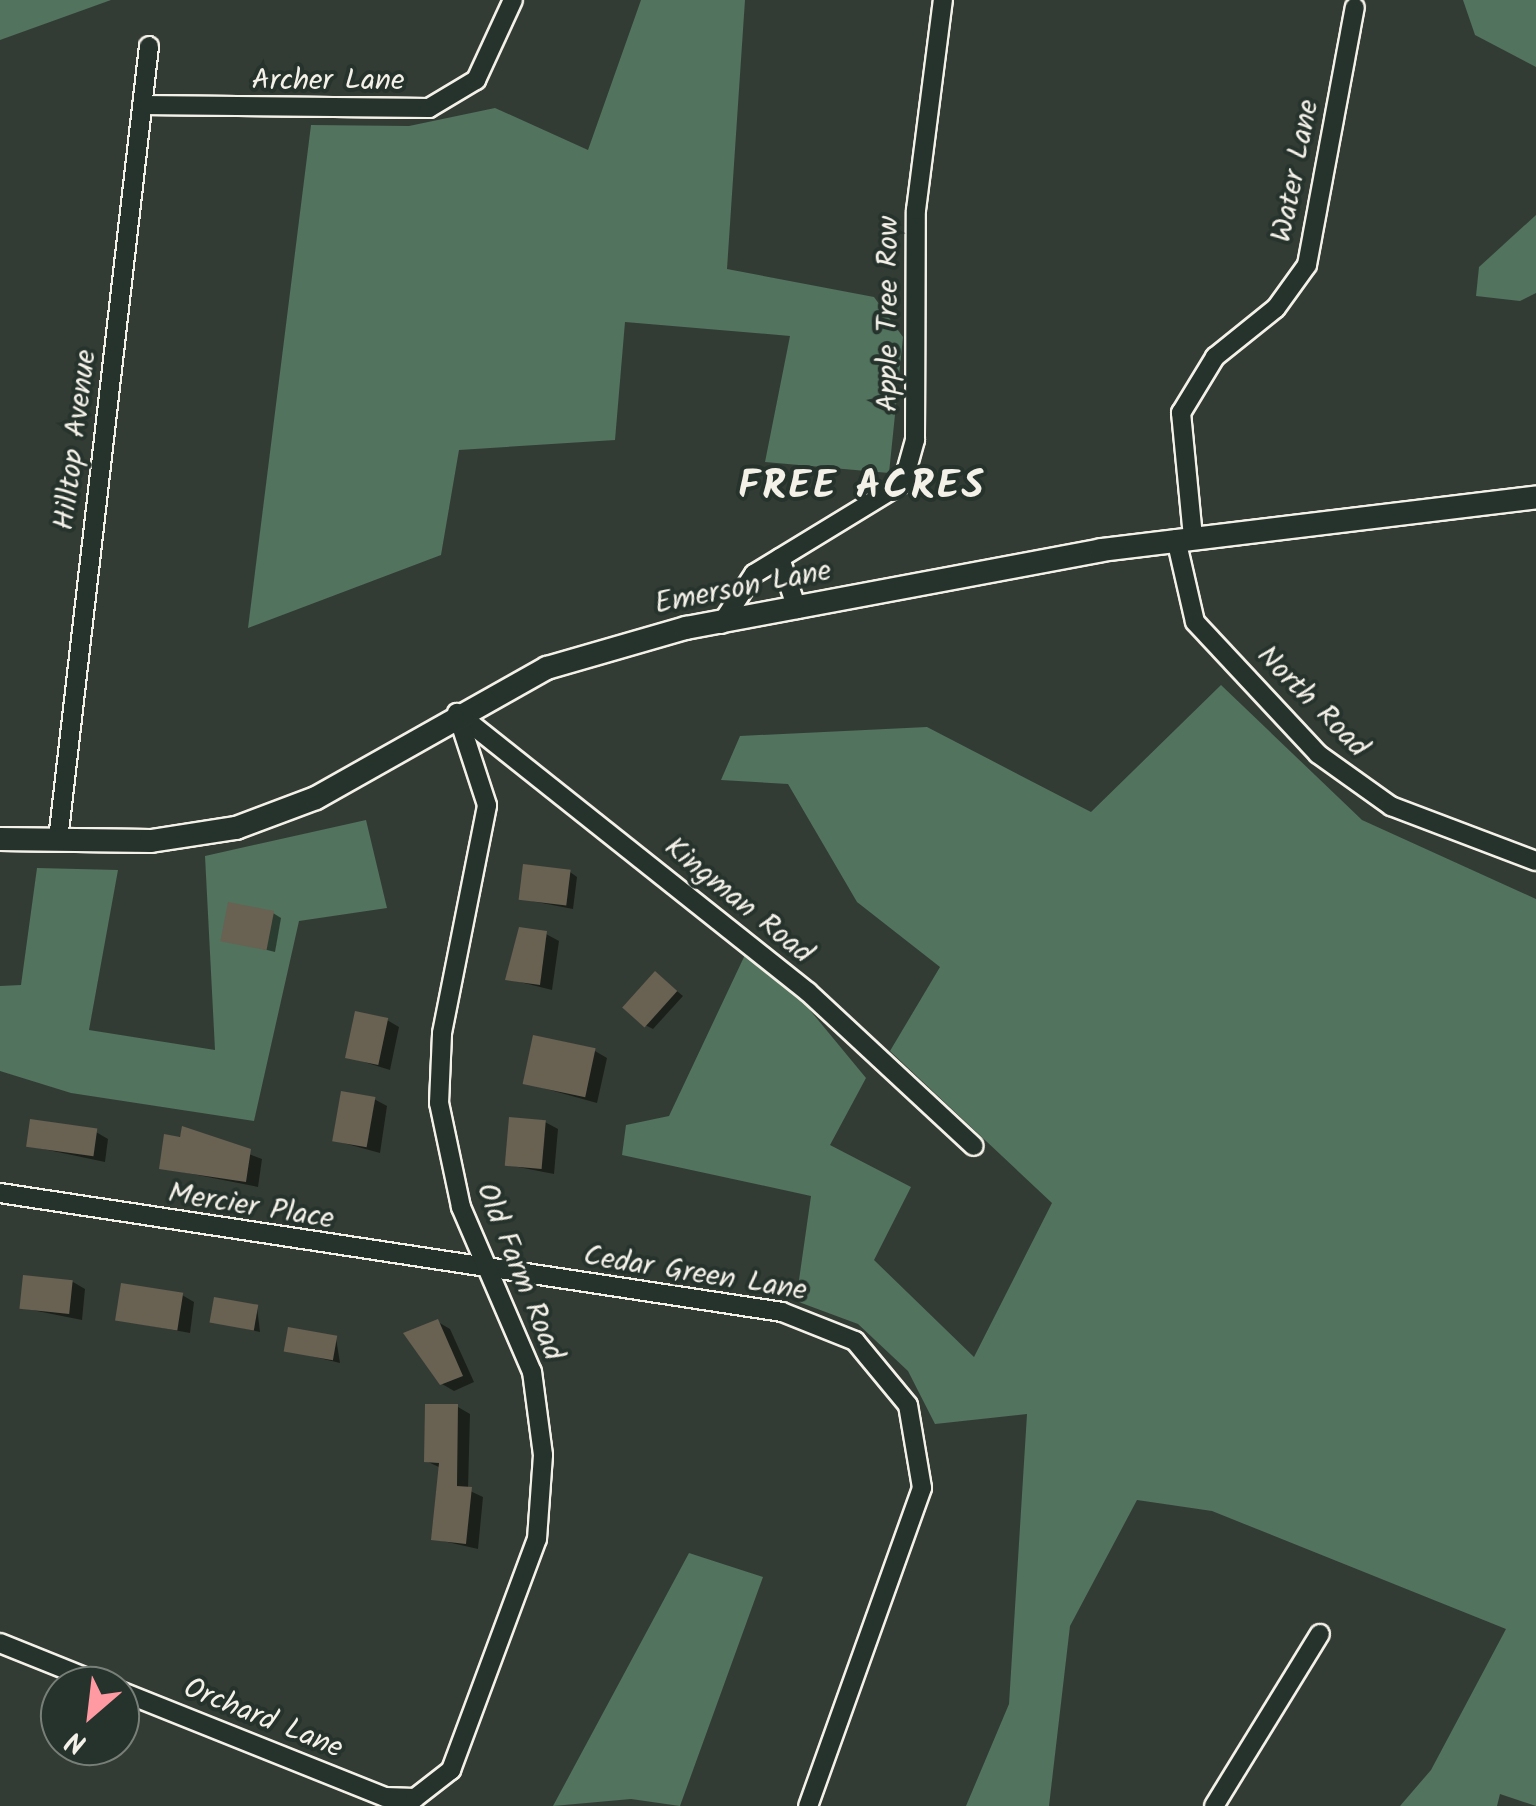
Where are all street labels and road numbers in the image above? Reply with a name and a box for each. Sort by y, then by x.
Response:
street label: Archer Lane [252,63,404,99]
street label: Water Lane [1265,97,1327,245]
street label: Apple Tree Row [871,216,907,412]
street label: Hilltop Avenue [47,348,105,532]
street label: Emerson Lane [652,553,834,623]
street label: North Road [1248,638,1376,766]
street label: Kingman Road [656,830,820,972]
street label: Mercier Place [165,1176,337,1238]
street label: Old Farm Road [467,1178,571,1366]
street label: Cedar Green Lane [581,1239,809,1309]
street label: Orchard Lane [178,1671,348,1767]

